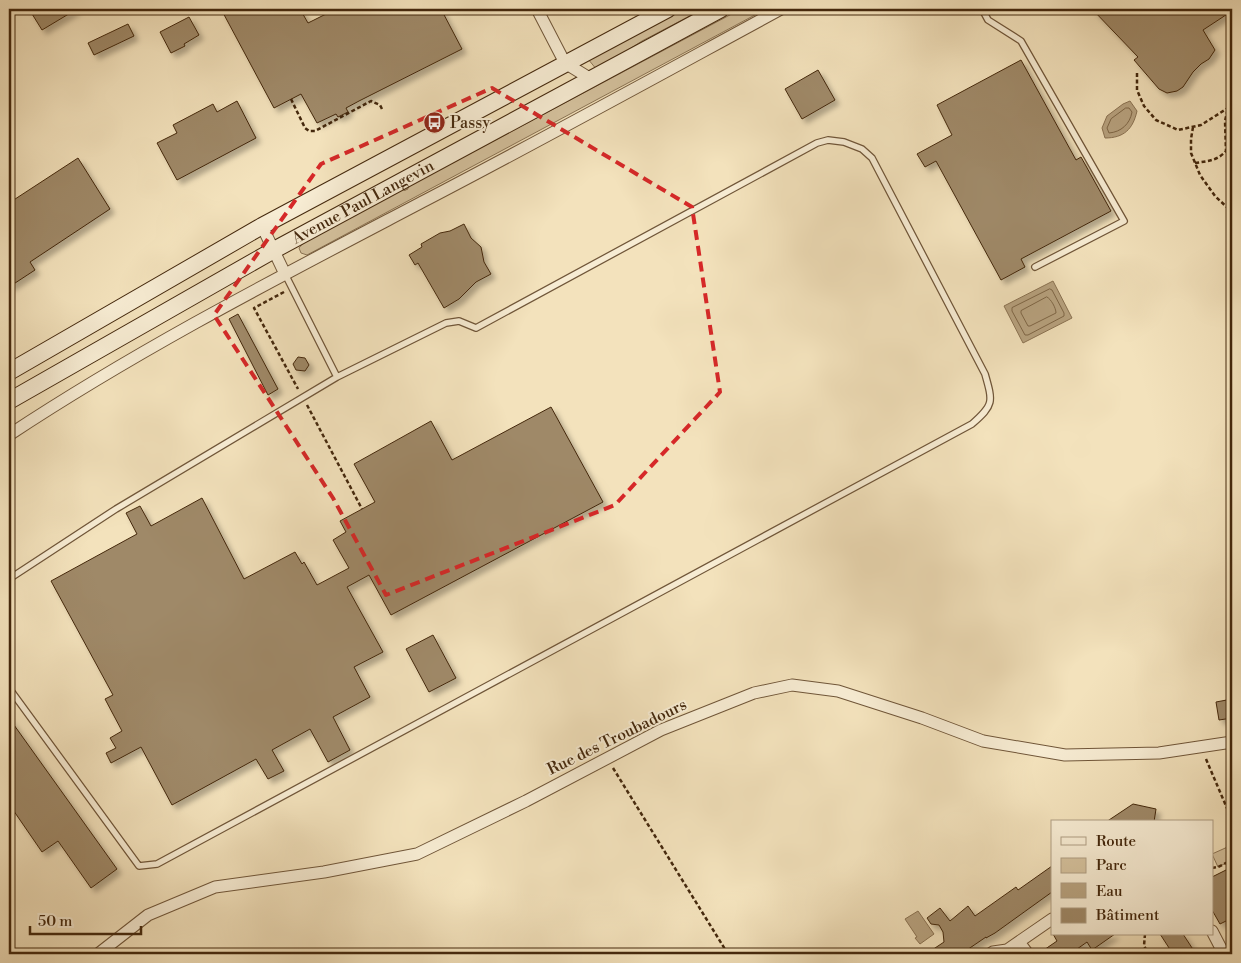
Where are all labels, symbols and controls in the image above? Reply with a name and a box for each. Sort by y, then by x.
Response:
bus stop icon: Passy [422,111,446,135]
place label: Passy [450,113,491,133]
street label: Avenue Paul Langevin [287,155,438,249]
street label: Rue des Troubadours [544,695,690,779]
legend [1051,820,1214,936]
text: Route [1096,832,1136,851]
text: Parc [1096,856,1127,875]
text: Eau [1096,882,1123,901]
scale bar [30,903,141,935]
text: Bâtiment [1095,906,1160,925]
text: 50 m [38,912,72,931]

